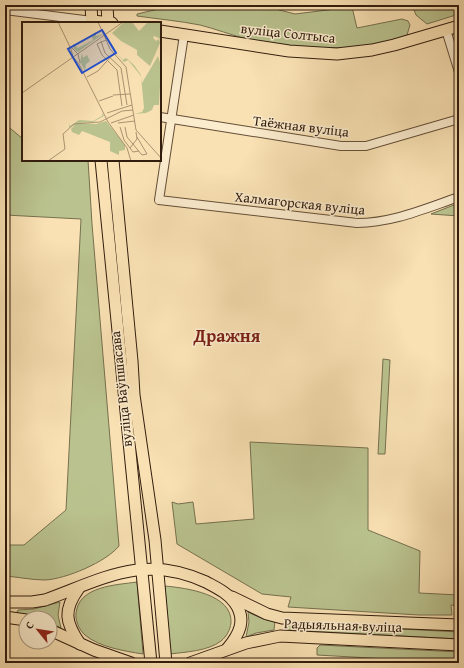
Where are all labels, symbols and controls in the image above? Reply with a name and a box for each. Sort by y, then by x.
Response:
street label: вуліца Солтыса [240,18,337,48]
inset map [22,22,161,161]
street label: Таёжная вуліца [252,110,350,142]
street label: Халмагорская вуліца [234,186,366,220]
district label: Дражня [193,322,261,349]
street label: вуліца Ваўпшасава [105,330,137,448]
north arrow [18,610,58,650]
street label: Радыяльная вуліца [284,613,403,637]
text: С [21,618,38,632]

